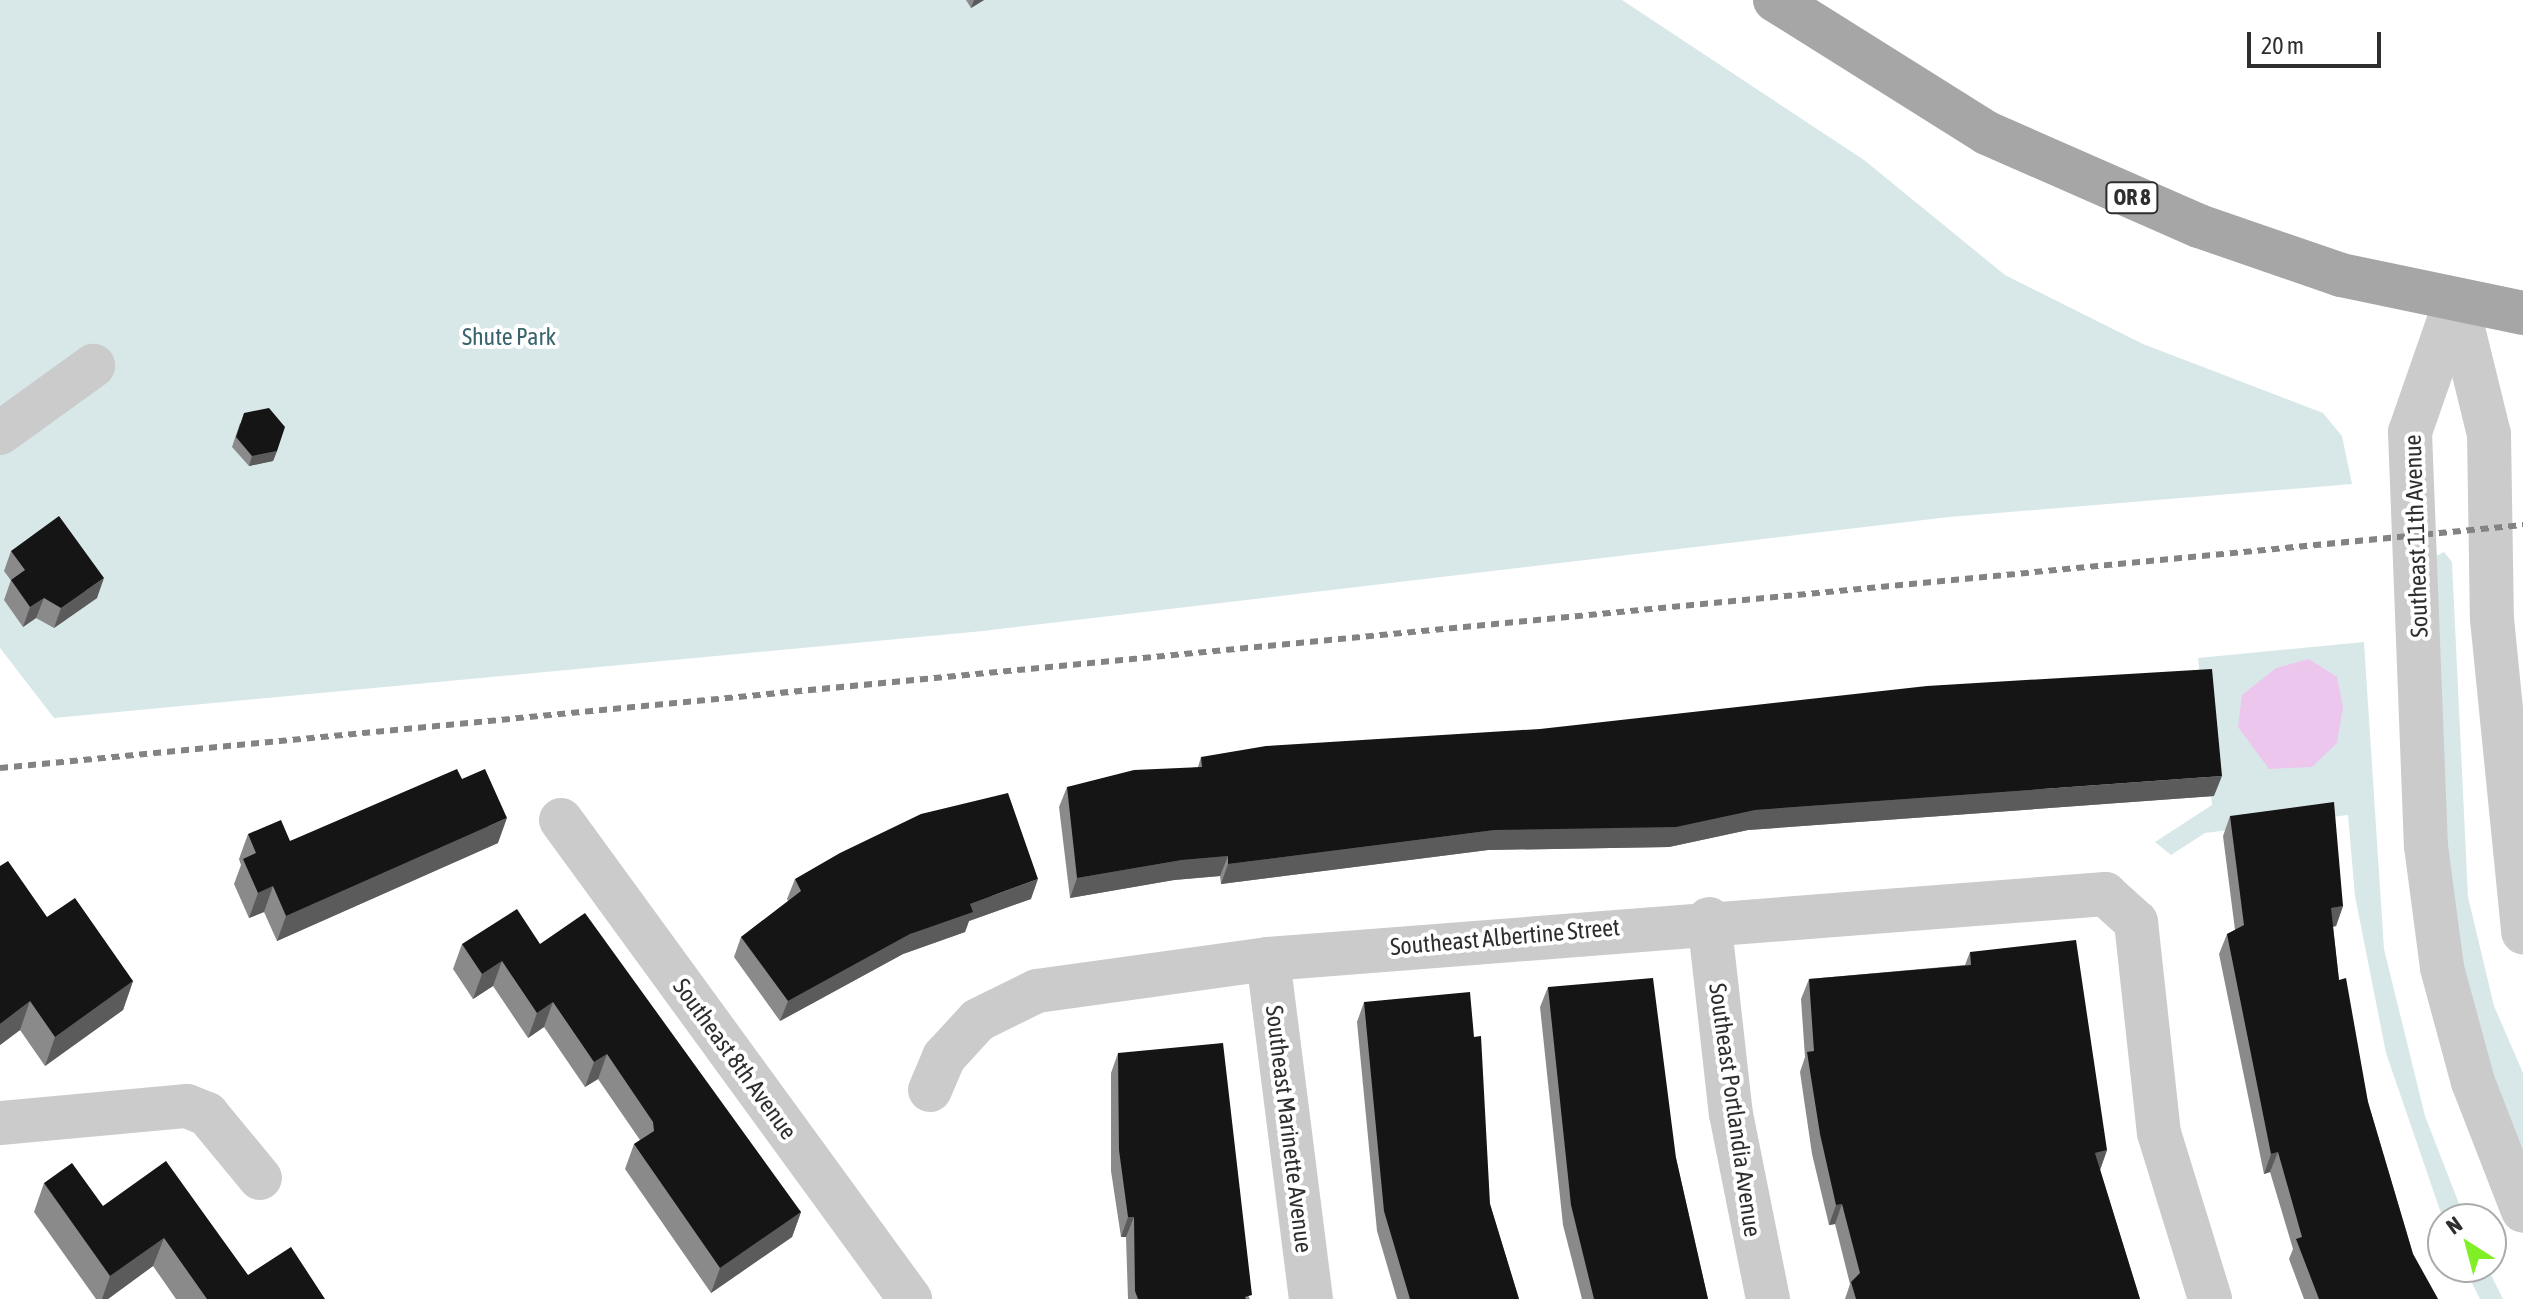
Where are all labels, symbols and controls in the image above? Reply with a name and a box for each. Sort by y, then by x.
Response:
scale bar [2251,16,2385,66]
text: 20 m [2261,32,2304,59]
road number: OR 8 [2104,180,2160,216]
park label: Shute Park [462,323,556,351]
street label: Southeast 11th Avenue [2398,434,2434,638]
street label: Southeast Albertine Street [1389,913,1621,961]
street label: Southeast 8th Avenue [667,973,803,1145]
street label: Southeast Portlandia Avenue [1703,981,1767,1239]
street label: Southeast Marinette Avenue [1260,1004,1318,1254]
north arrow [2427,1203,2507,1283]
text: N [2441,1211,2467,1240]

